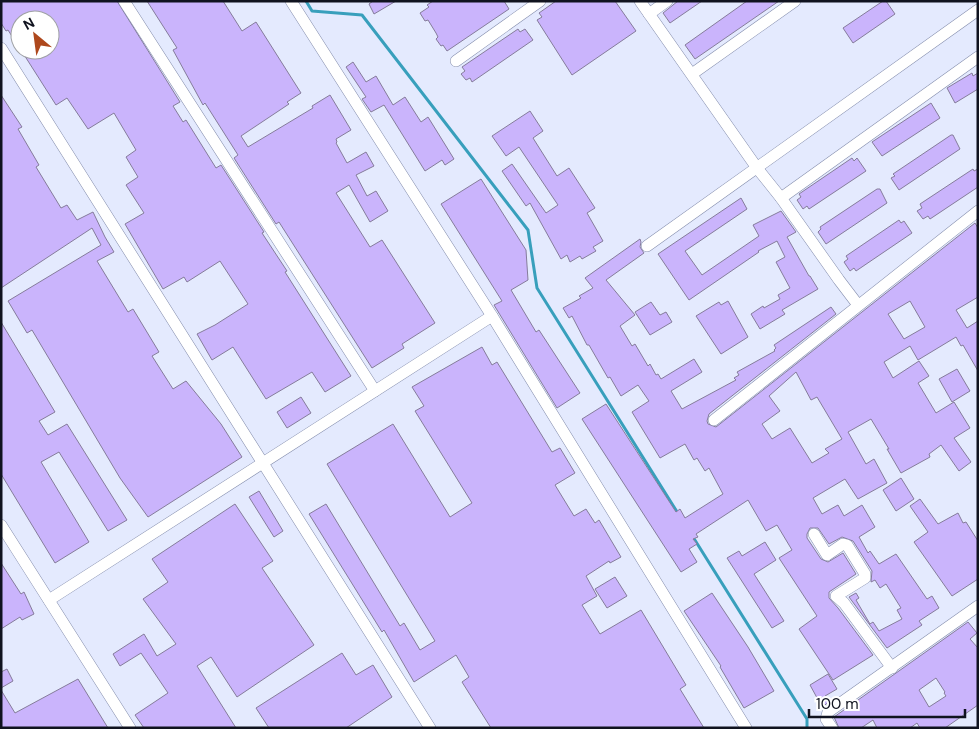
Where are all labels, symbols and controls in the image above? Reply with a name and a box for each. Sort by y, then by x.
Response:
north arrow [10,10,60,60]
text: N [20,13,38,34]
scale bar [809,686,965,718]
text: 100 m [816,694,859,714]

